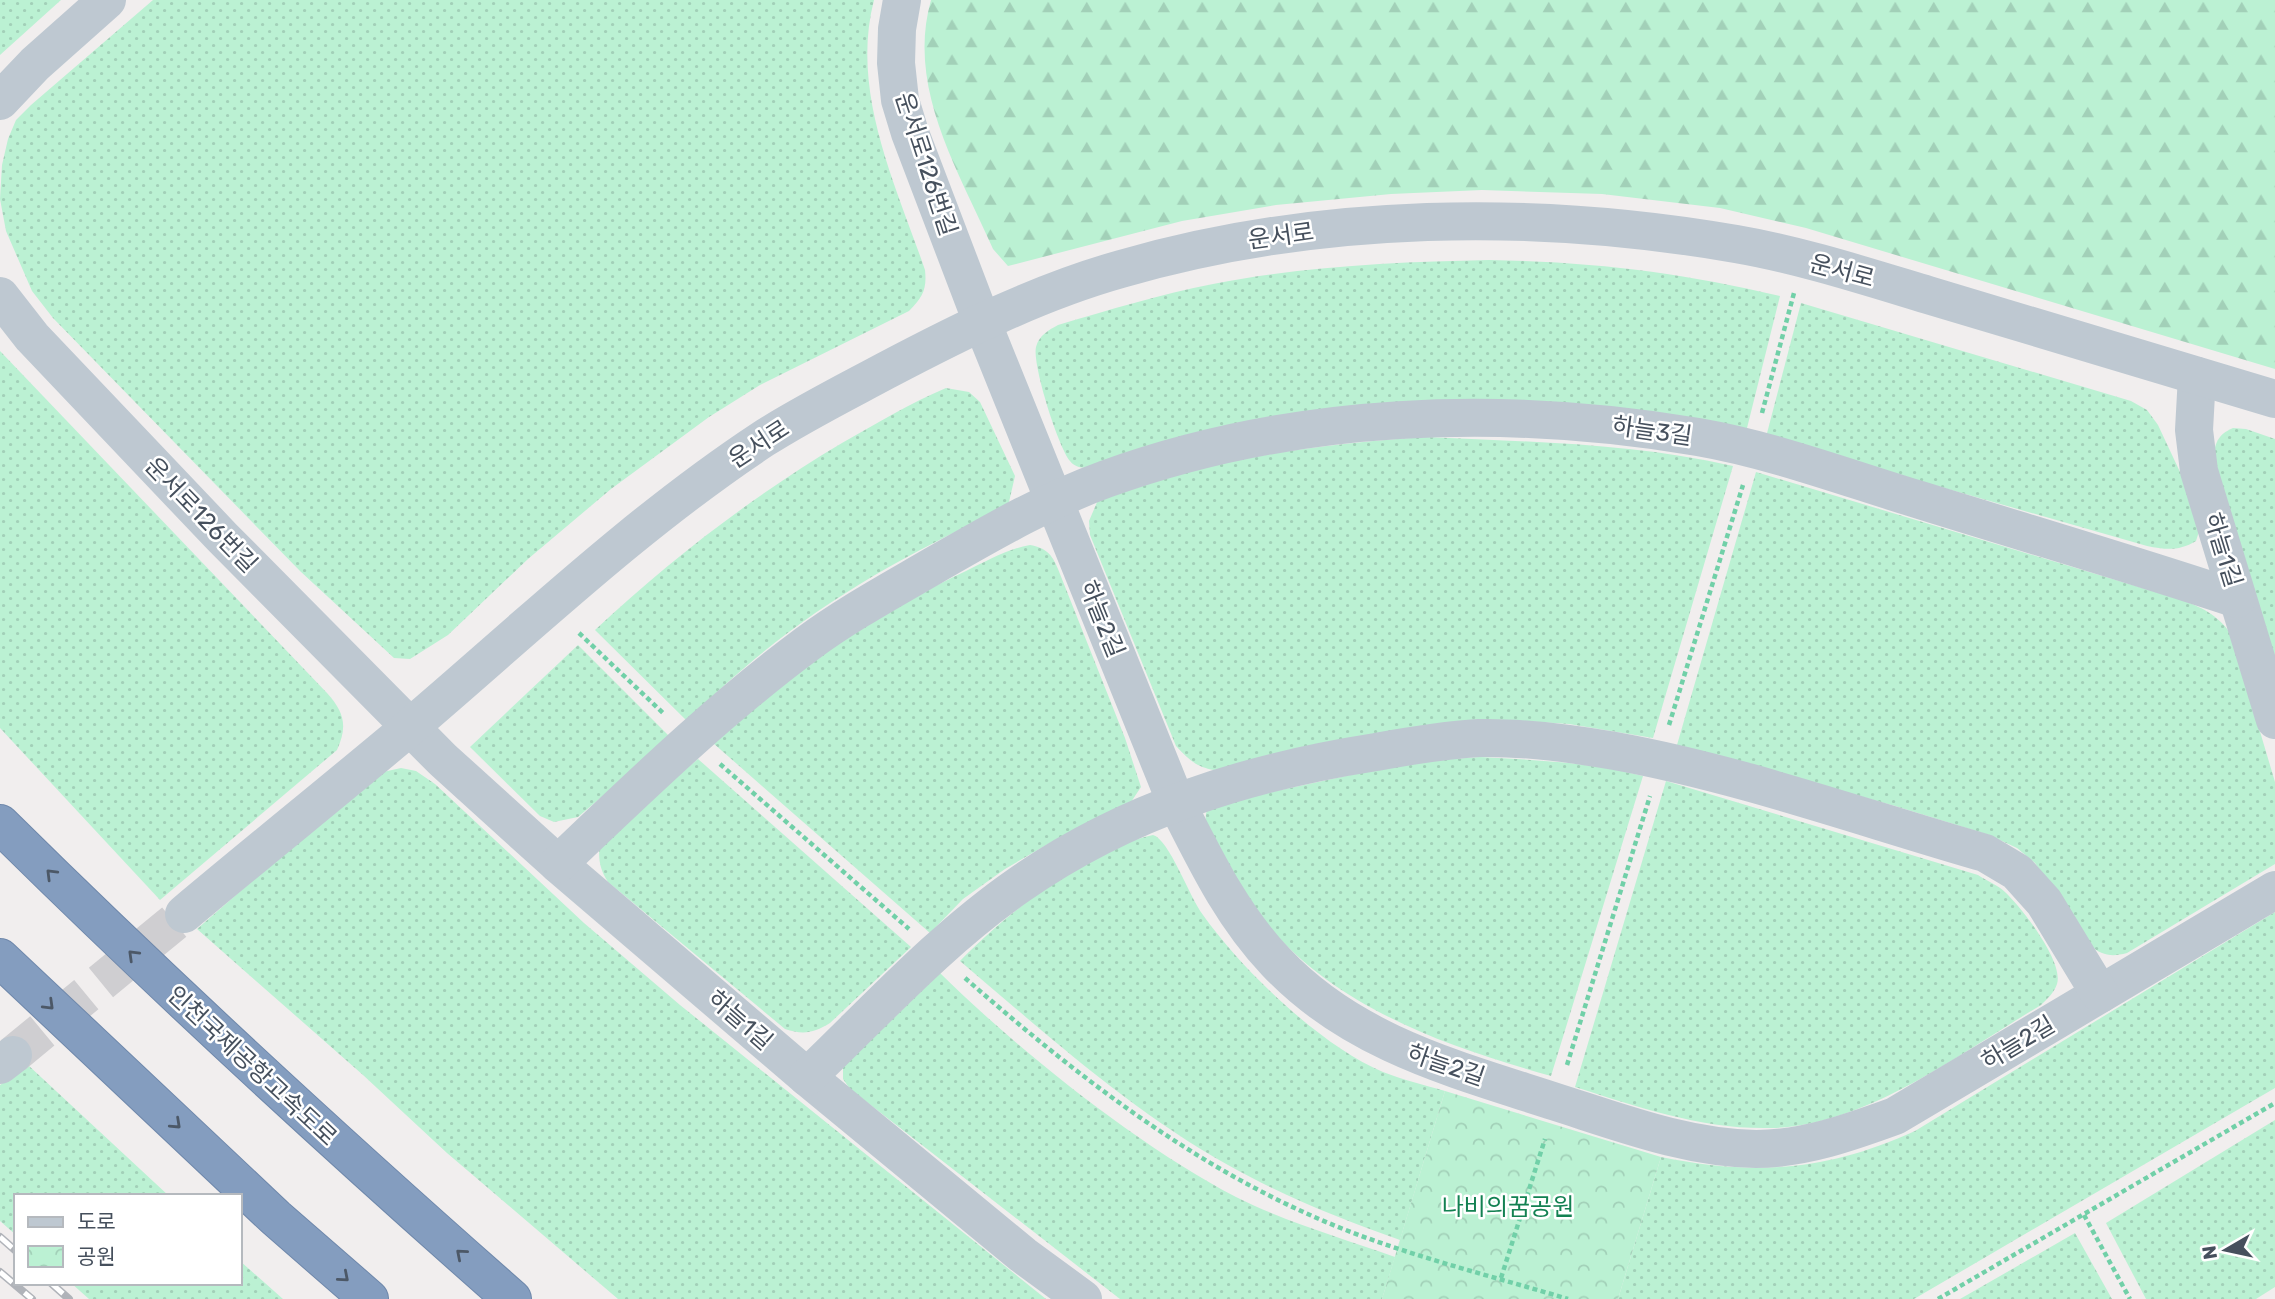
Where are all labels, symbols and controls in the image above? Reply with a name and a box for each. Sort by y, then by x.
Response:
street label: 운서로126번길 [890,89,962,239]
street label: 운서로 [1246,218,1316,254]
street label: 운서로 [1806,249,1878,293]
street label: 하늘3길 [1610,412,1694,450]
street label: 운서로 [724,414,794,474]
street label: 운서로126번길 [139,452,263,578]
street label: 하늘1길 [2198,509,2248,591]
street label: 하늘2길 [1074,577,1130,661]
one-way arrow [46,869,59,882]
one-way arrow [128,950,141,963]
street label: 인천국제공항고속도로 [162,980,342,1152]
street label: 하늘1길 [702,984,778,1056]
one-way arrow [41,997,54,1009]
street label: 하늘2길 [1976,1010,2060,1076]
street label: 하늘2길 [1403,1039,1489,1091]
one-way arrow [168,1116,181,1128]
park label: 나비의꿈공원 [1442,1193,1574,1221]
legend [14,1194,242,1285]
text: 도로 [77,1209,116,1234]
north arrow [2191,1215,2261,1285]
text: 공원 [77,1244,116,1269]
text: N [2197,1244,2222,1261]
one-way arrow [456,1250,469,1262]
one-way arrow [336,1269,349,1281]

